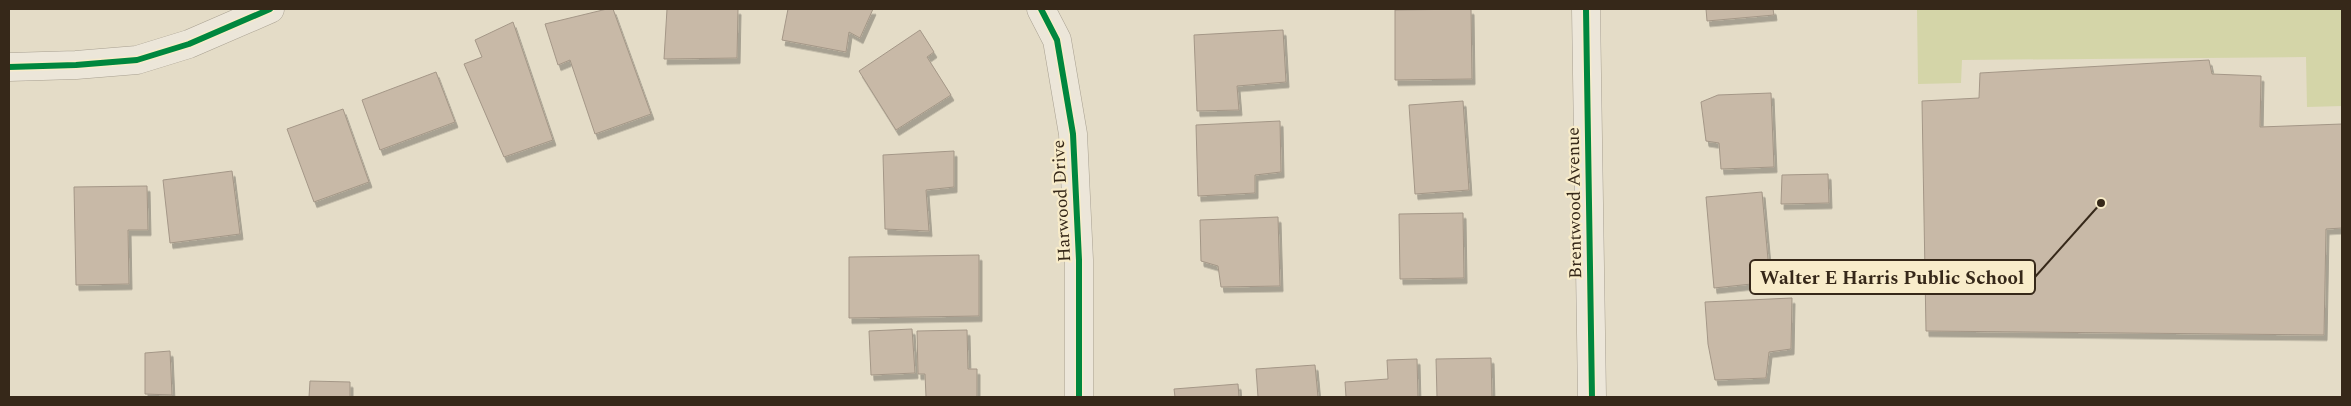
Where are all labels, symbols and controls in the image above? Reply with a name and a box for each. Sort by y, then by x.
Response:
street label: Brentwood Avenue [1560,127,1589,279]
street label: Harwood Drive [1045,139,1078,263]
callout: Walter E Harris Public School [1750,260,2035,294]
text: Walter E Harris Public School [1760,264,2024,293]

